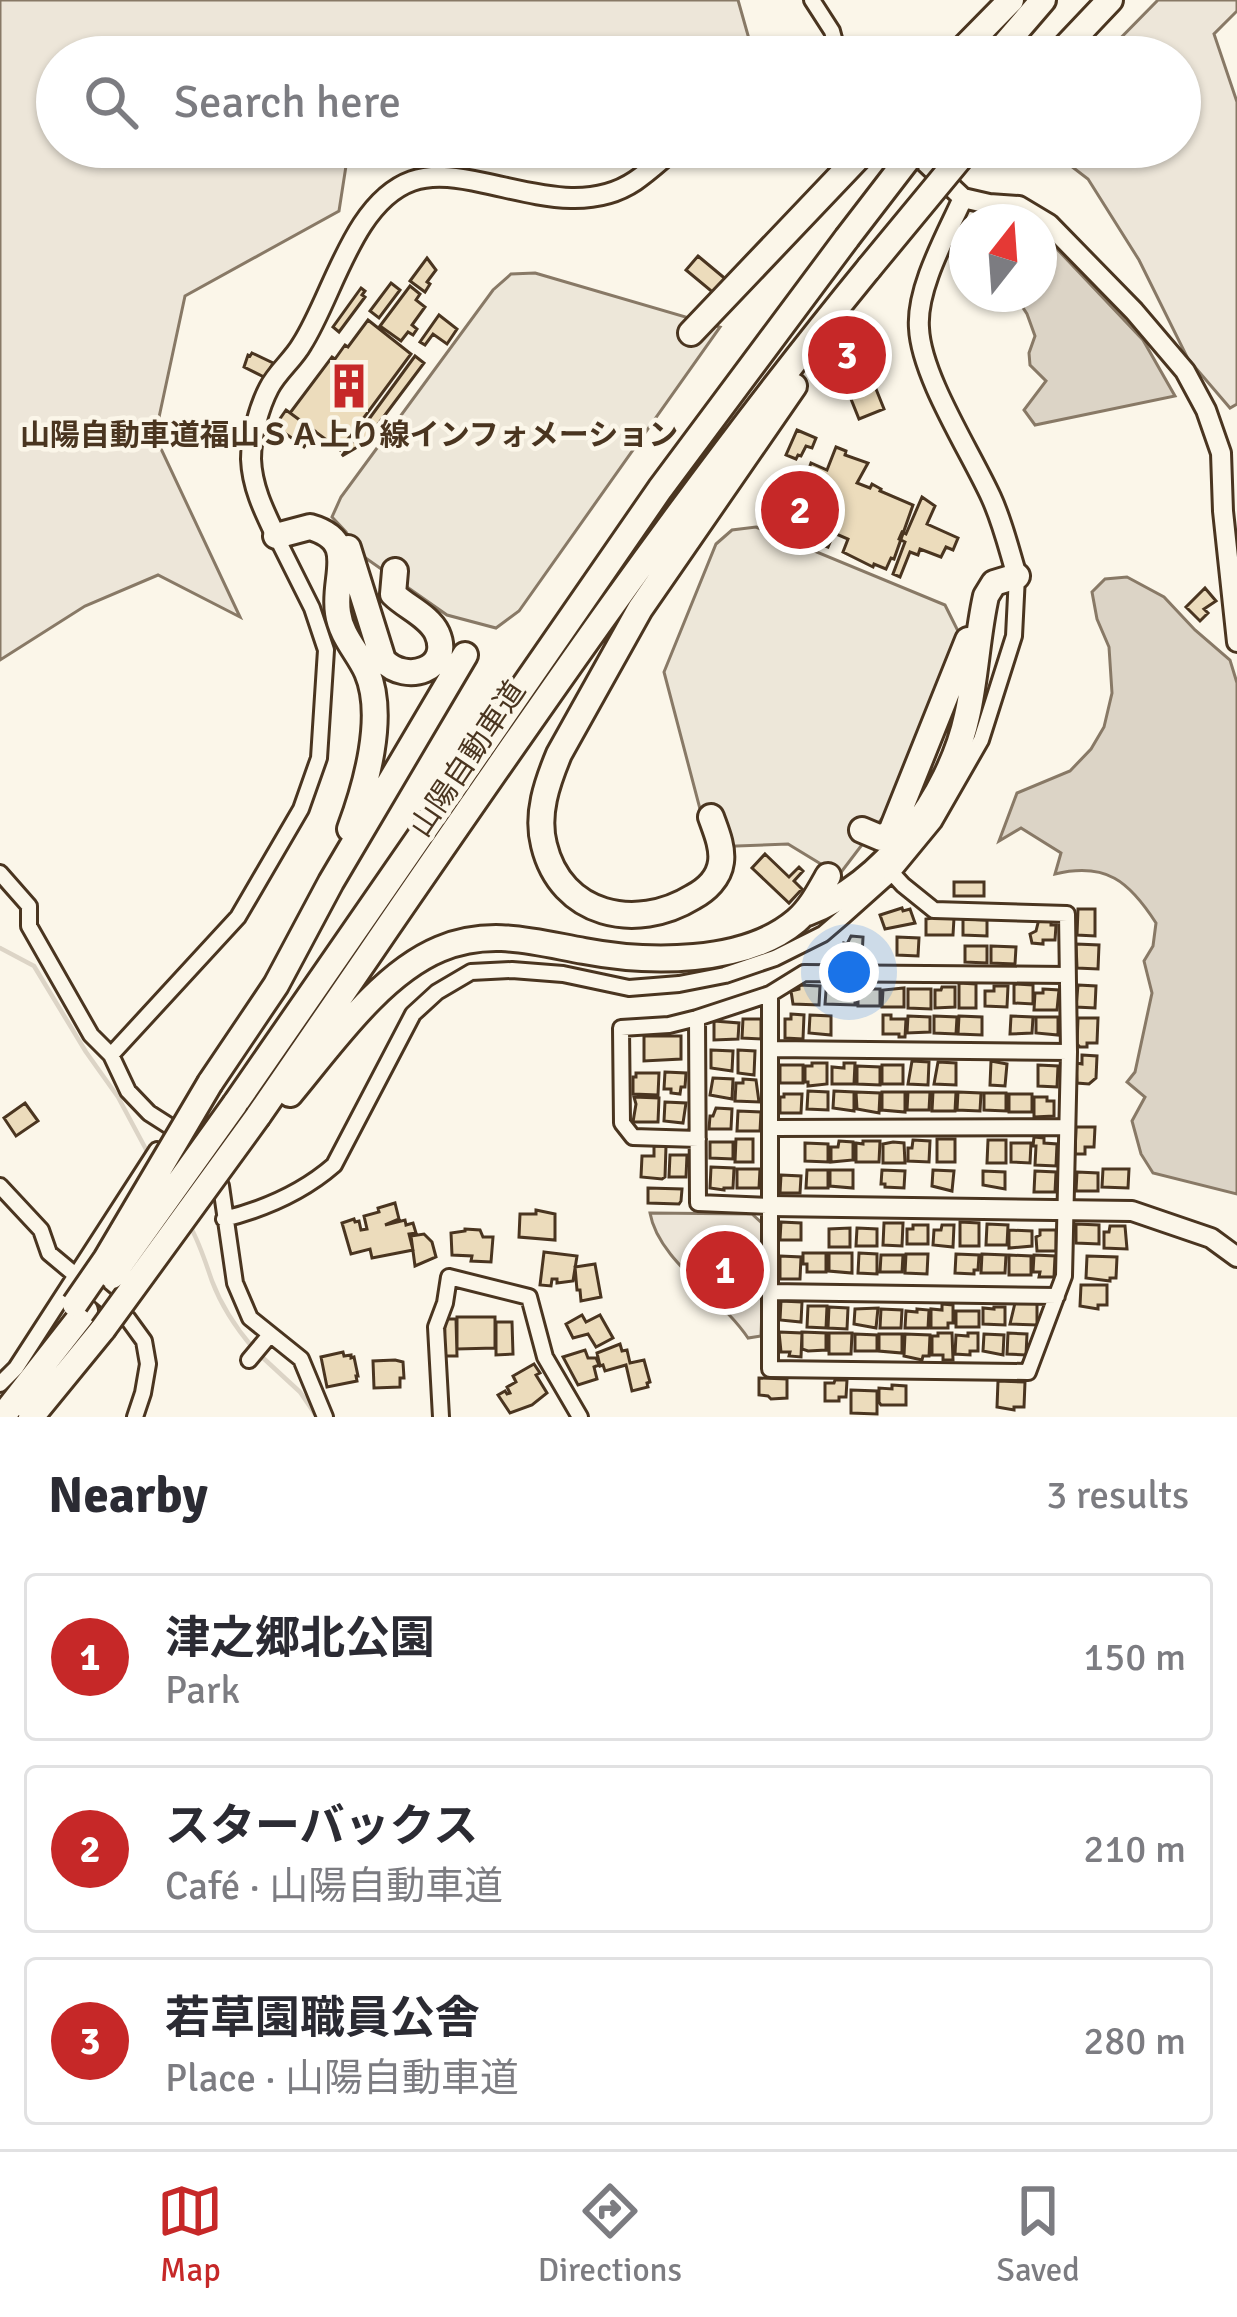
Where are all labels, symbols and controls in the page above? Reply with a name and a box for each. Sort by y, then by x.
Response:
search box [36,36,1201,168]
icon: search [78,69,144,135]
text: Search here [174,75,401,130]
north arrow [949,204,1057,312]
pin: 3 [808,310,886,400]
building icon: 山陽自動車道福山ＳＡ上り線インフォメーション [324,361,374,411]
place label: 山陽自動車道福山ＳＡ上り線インフォメーション [20,417,678,454]
pin: 2 [761,465,839,555]
street label: 山陽自動車道 [402,674,534,844]
your location [819,942,879,1002]
pin: 1 [686,1225,764,1315]
text: Nearby [48,1464,208,1527]
text: 3 results [1046,1471,1189,1519]
text: 津之郷北公園 [165,1611,435,1666]
text: 1 [79,1633,101,1681]
text: 150 m [1083,1633,1186,1681]
text: Park [165,1666,240,1714]
text: スターバックス [165,1799,478,1854]
text: 2 [79,1825,101,1873]
text: 210 m [1083,1825,1186,1873]
text: Café · 山陽自動車道 [165,1862,503,1910]
text: 若草園職員公舎 [165,1991,480,2046]
text: 3 [79,2017,101,2065]
text: 280 m [1083,2017,1186,2065]
text: Place · 山陽自動車道 [165,2054,519,2102]
tab: Map [157,2178,223,2291]
tab: Directions [538,2178,682,2291]
tab: Saved [997,2178,1080,2291]

